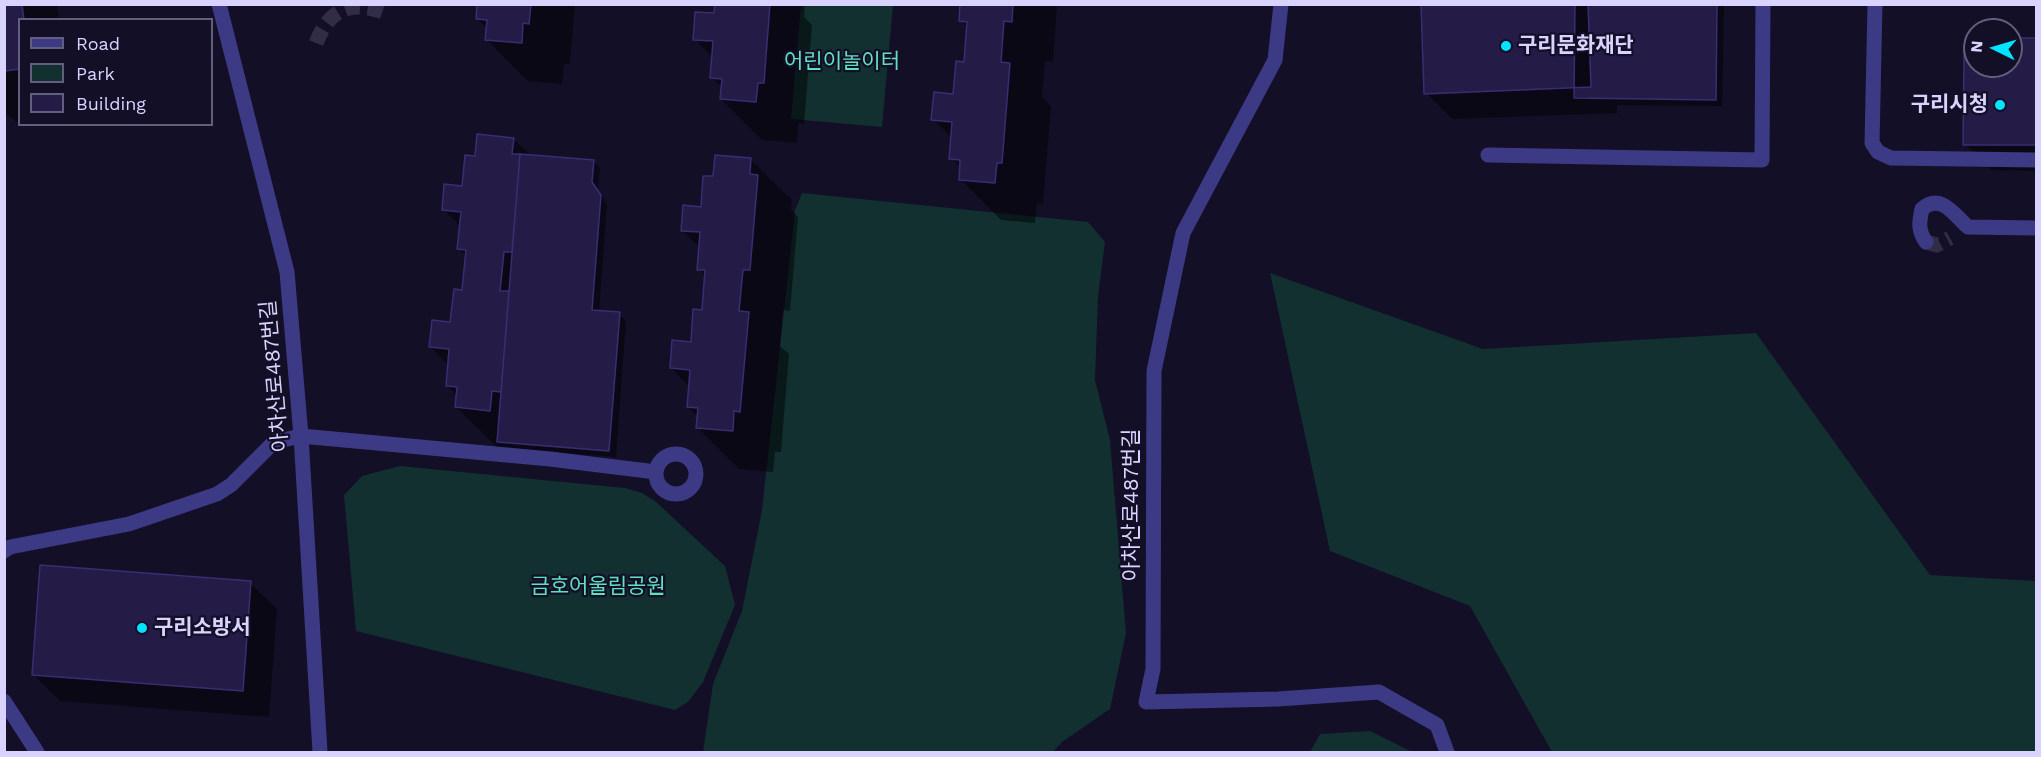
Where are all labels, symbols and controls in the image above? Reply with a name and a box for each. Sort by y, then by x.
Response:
legend [18,18,213,126]
north arrow [1963,18,2023,78]
text: Road [76,33,120,54]
place label: 구리문화재단 [1518,33,1634,59]
marker: 구리문화재단 [1499,39,1513,53]
text: N [1967,40,1987,53]
park label: 어린이놀이터 [784,49,900,75]
text: Park [76,63,115,84]
place label: 구리시청 [1911,92,1988,118]
text: Building [76,93,146,114]
marker: 구리시청 [1993,98,2007,112]
street label: 아차산로487번길 [256,299,294,453]
street label: 아차산로487번길 [1119,429,1145,581]
park label: 금호어울림공원 [530,574,666,600]
place label: 구리소방서 [154,615,251,641]
marker: 구리소방서 [135,621,149,635]

